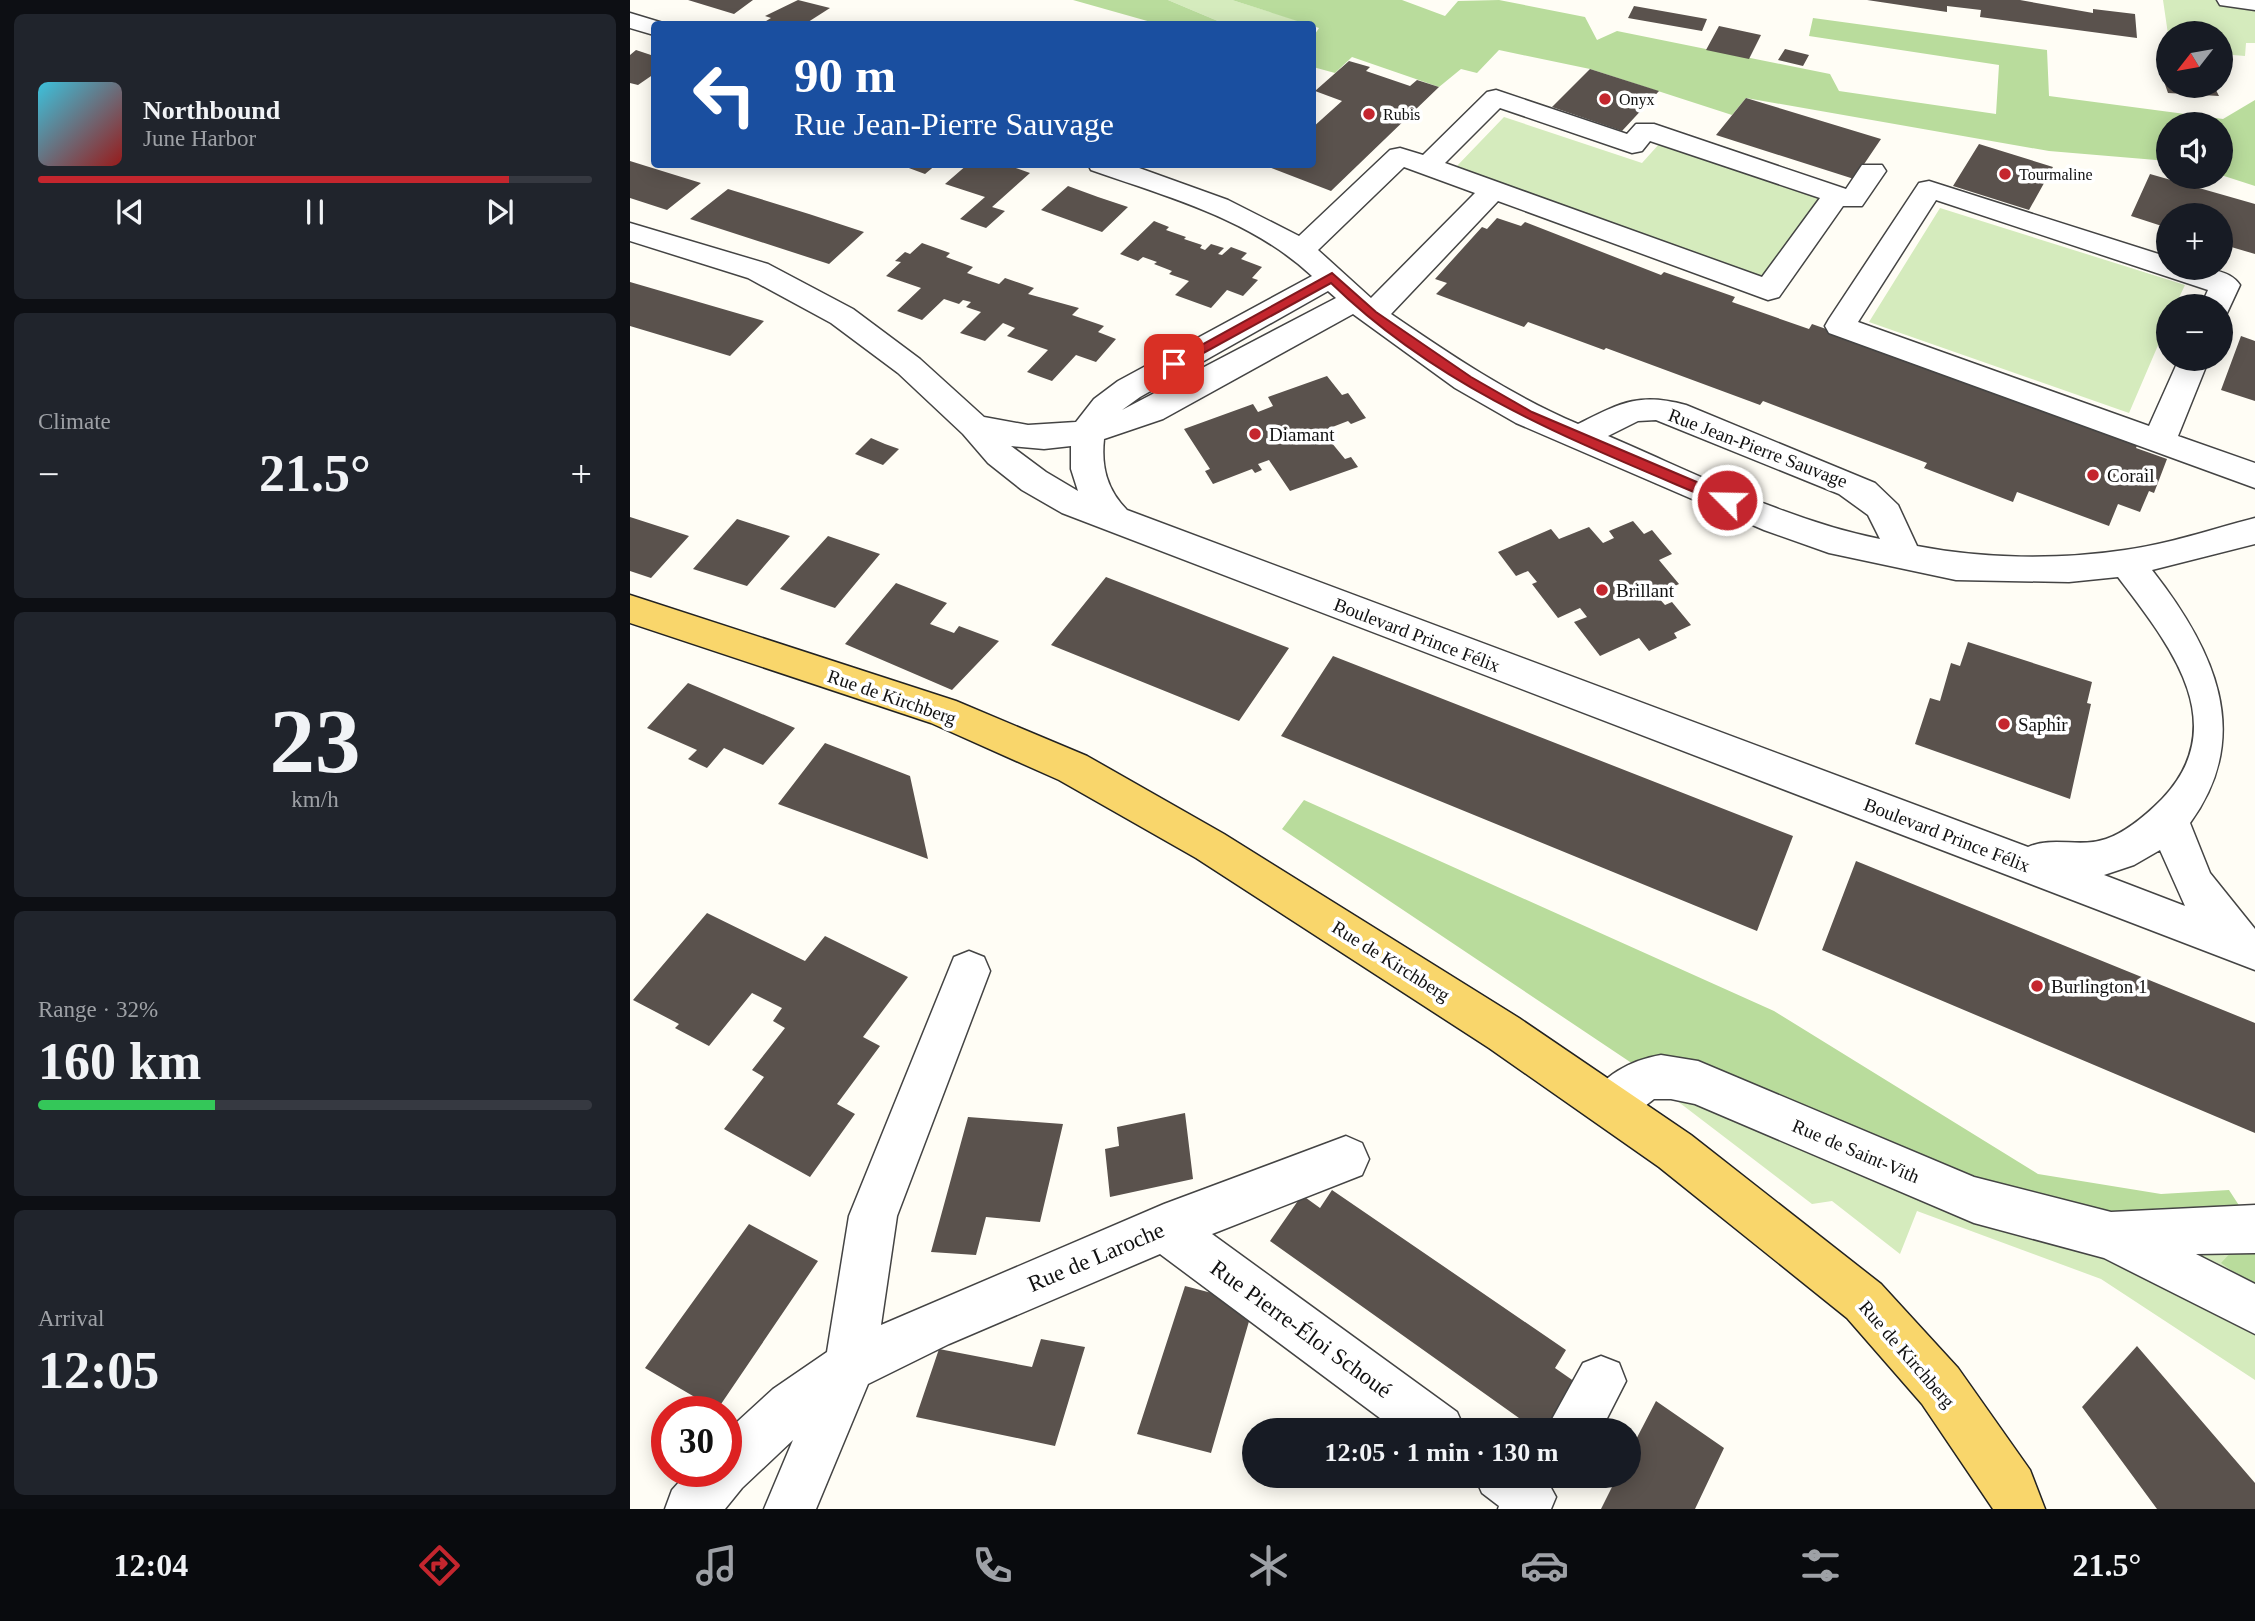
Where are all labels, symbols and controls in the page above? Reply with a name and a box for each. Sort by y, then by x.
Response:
north arrow [2156,21,2233,98]
map controls [2156,21,2233,371]
text: 90 m [794,48,896,103]
icon: left [679,49,770,140]
marker: Onyx [1597,91,1613,107]
place label: Onyx [1619,91,1655,109]
text: Northbound [143,96,280,125]
text: Rue Jean-Pierre Sauvage [794,106,1114,142]
marker: Rubis [1361,106,1377,122]
place label: Rubis [1383,106,1420,123]
button: sound [2156,112,2233,189]
text: June Harbor [143,126,256,151]
marker: Tourmaline [1997,166,2013,182]
place label: Tourmaline [2019,166,2093,183]
icon: previous [111,193,149,231]
icon: pause [296,193,334,231]
icon: next [481,193,519,231]
button: + [2156,203,2233,280]
button: − [2156,294,2233,371]
pin [1144,334,1204,394]
icon: arrive [1155,345,1193,383]
street label: Rue Jean-Pierre Sauvage [1666,404,1850,492]
text: Climate [38,409,111,434]
place label: Diamant [1269,424,1335,445]
marker: Diamant [1247,426,1263,442]
text: 21.5° [259,445,371,502]
text: − [38,453,59,495]
text: + [571,453,592,495]
position arrow [1690,463,1764,537]
place label: Corail [2107,465,2155,486]
marker: Corail [2085,467,2101,483]
place label: Brillant [1616,580,1675,601]
marker: Brillant [1594,582,1610,598]
street label: Boulevard Prince Félix [1331,594,1503,677]
street label: Rue de Kirchberg [825,665,960,729]
text: 23 [270,691,361,792]
place label: Saphir [2018,714,2068,735]
marker: Saphir [1996,716,2012,732]
text: km/h [291,787,339,812]
street label: Boulevard Prince Félix [1861,794,2033,877]
street label: Rue de Kirchberg [1328,916,1454,1006]
place label: Burlington 1 [2051,976,2148,997]
marker: Burlington 1 [2029,978,2045,994]
text: Range · 32% [38,997,158,1022]
text: 160 km [38,1033,201,1090]
street label: Rue de Saint-Vith [1789,1115,1923,1187]
street label: Rue de Laroche [1024,1217,1168,1297]
street label: Rue Pierre-Éloi Schoué [1206,1255,1396,1403]
street label: Rue de Kirchberg [1855,1296,1959,1412]
text: Arrival [38,1306,104,1331]
text: 12:05 [38,1342,159,1399]
speed limit sign: 30 [651,1396,742,1487]
text: 12:05 · 1 min · 130 m [1325,1438,1559,1467]
icon: directions [415,1541,464,1590]
icon: music [692,1541,741,1590]
icon: phone [968,1541,1017,1590]
icon: climate [1244,1541,1293,1590]
icon: car [1520,1541,1569,1590]
icon: filters [1796,1541,1845,1590]
text: 12:04 [114,1547,188,1583]
text: 21.5° [2073,1547,2141,1583]

